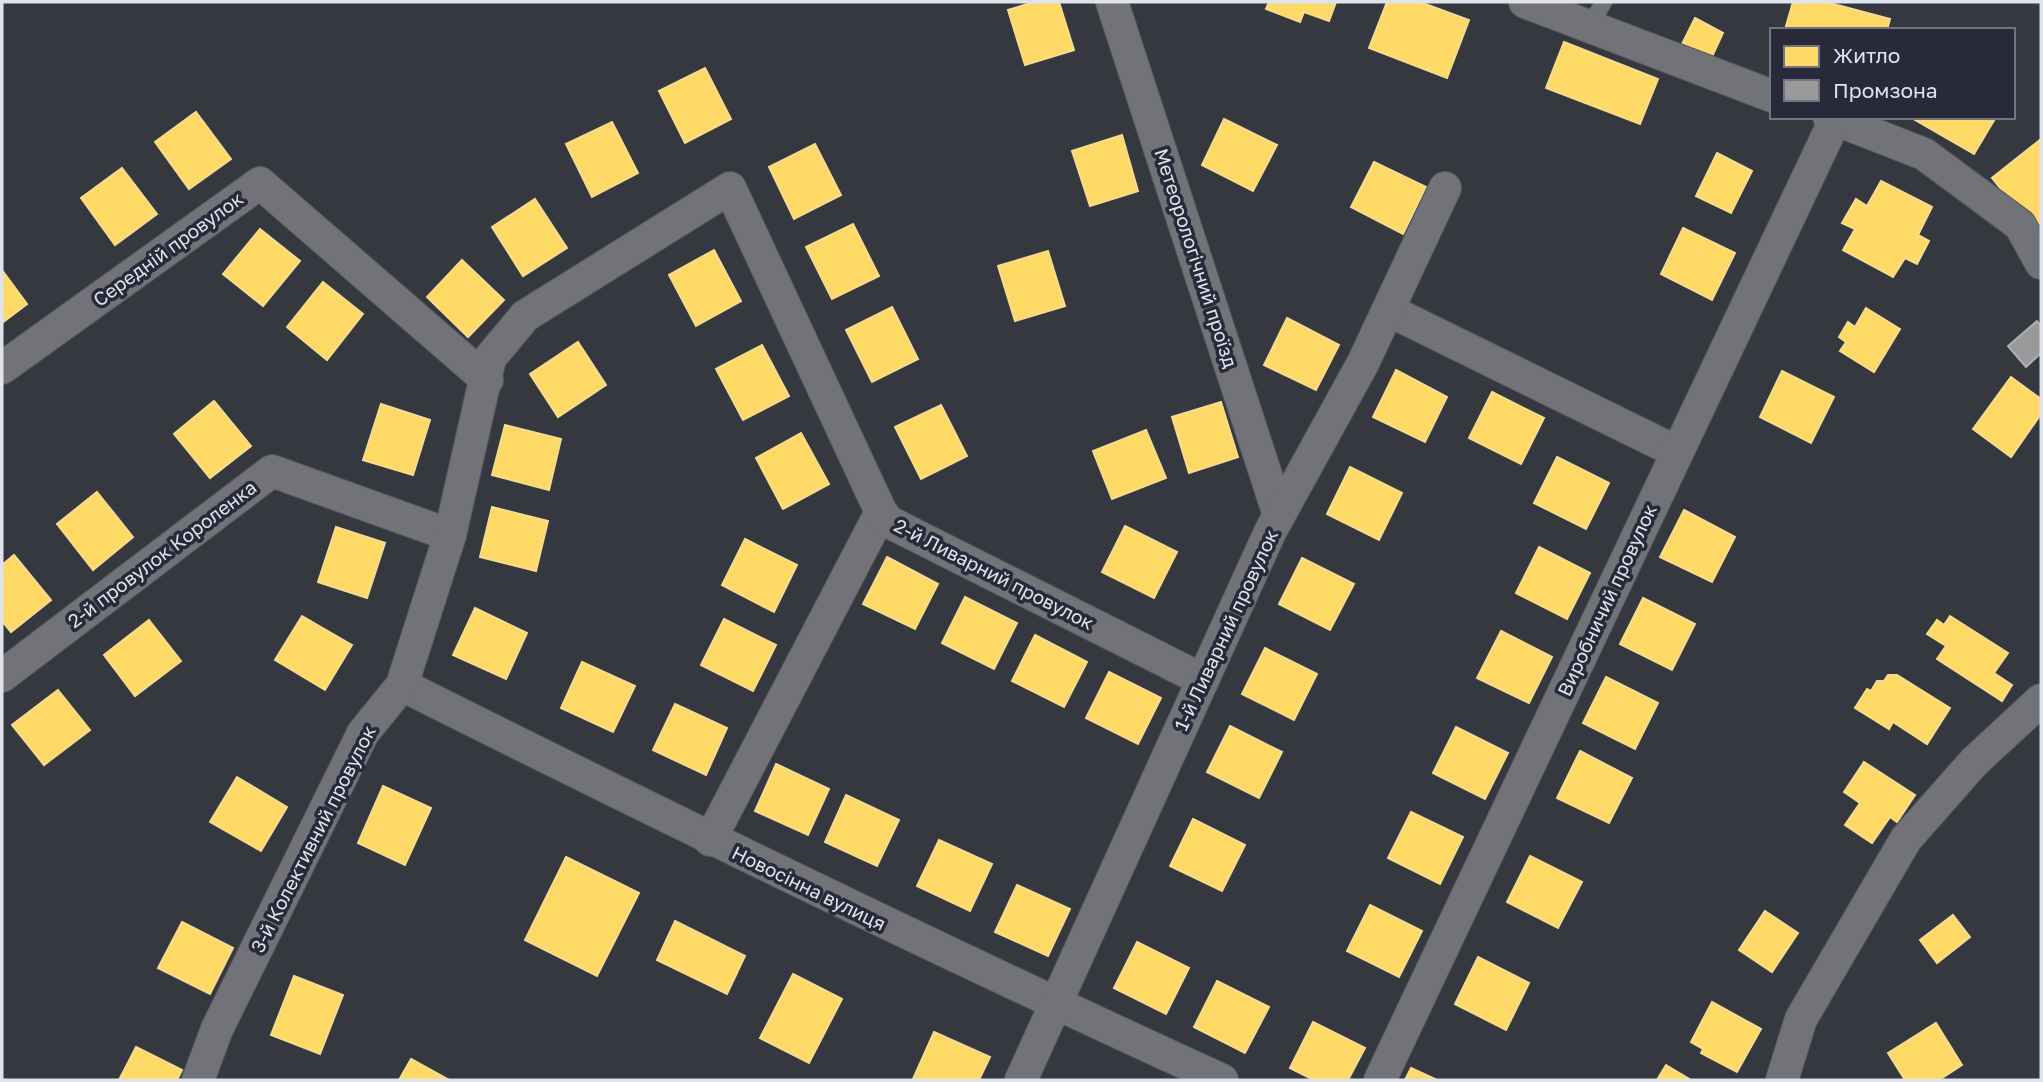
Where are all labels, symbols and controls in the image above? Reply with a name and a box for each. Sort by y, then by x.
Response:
legend [1770,28,2015,119]
text: Житло [1833,42,1900,68]
text: Промзона [1833,77,1938,103]
street label: Метеорологічний проїзд [1150,145,1243,371]
street label: Середній провулок [88,186,247,311]
street label: 2-й провулок Короленка [63,475,261,632]
street label: Виробничий провулок [1552,500,1661,699]
street label: 2-й Ливарний провулок [891,513,1098,634]
street label: 1-й Ливарний провулок [1169,526,1282,734]
street label: 3-й Колективний провулок [245,721,380,956]
street label: Новосінна вулиця [729,840,890,935]

